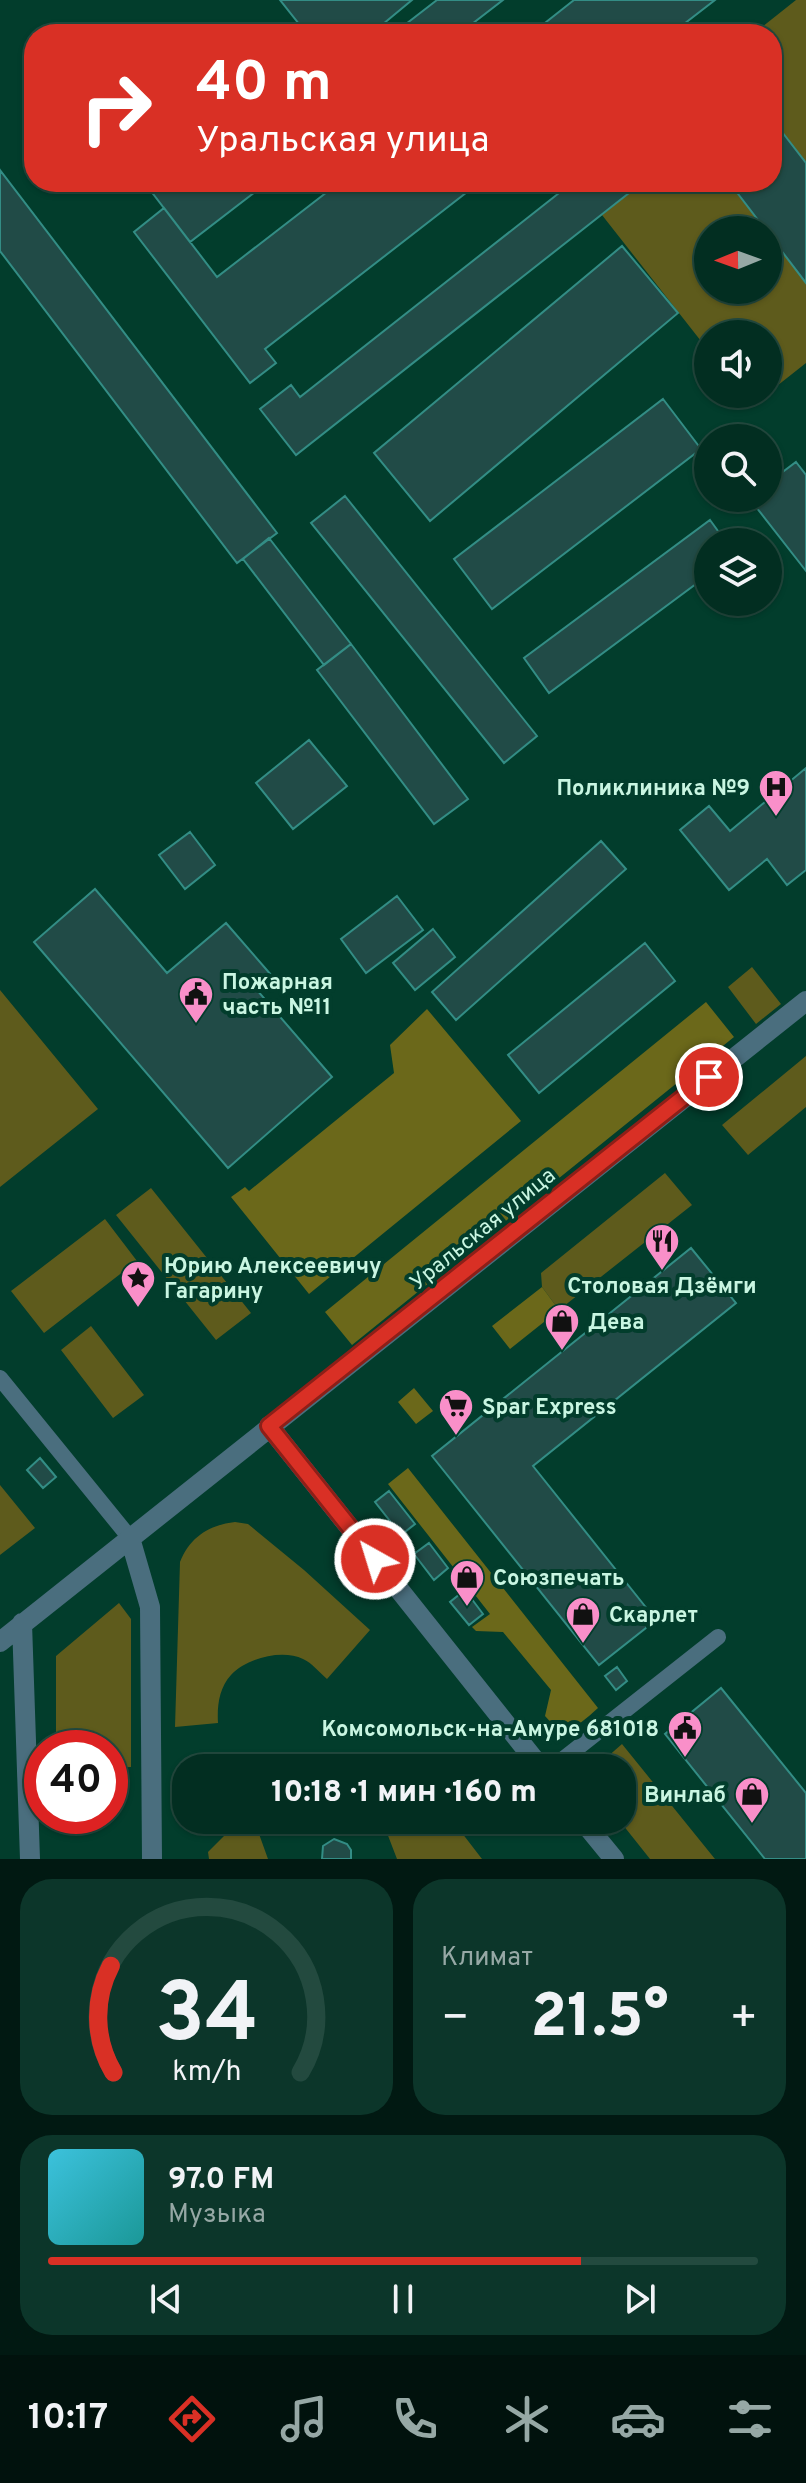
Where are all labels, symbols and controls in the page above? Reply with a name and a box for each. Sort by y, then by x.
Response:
text: 40 m [196,50,332,120]
icon: right [64,56,168,160]
text: Уральская улица [196,119,489,165]
north arrow [694,216,782,304]
map controls [694,216,782,616]
button: sound [694,320,782,408]
button: search [694,424,782,512]
button: layers [694,528,782,616]
hospital icon: Поликлиника №9 [757,768,795,818]
place label: Поликлиника №9 [556,776,750,803]
place label: Пожарная часть №11 [222,970,333,1022]
public building icon: Пожарная часть №11 [177,975,215,1025]
pin [675,1043,743,1111]
icon: arrive [687,1055,731,1099]
street label: Уральская улица [405,1163,562,1297]
restaurant icon: Столовая Дзёмги [643,1222,681,1272]
place label: Юрию Алексеевичу Гагарину [164,1254,381,1306]
place icon: Юрию Алексеевичу Гагарину [119,1259,157,1309]
place label: Столовая Дзёмги [567,1274,757,1301]
shop icon: Дева [543,1302,581,1352]
place label: Дева [588,1310,645,1337]
supermarket icon: Spar Express [437,1387,475,1437]
place label: Spar Express [482,1395,617,1422]
position arrow [333,1517,417,1601]
shop icon: Союзпечать [448,1558,486,1608]
place label: Союзпечать [493,1566,624,1593]
shop icon: Скарлет [564,1595,602,1645]
place label: Скарлет [609,1603,698,1630]
public building icon: Комсомольск-на-Амуре 681018 [666,1709,704,1759]
place label: Комсомольск-на-Амуре 681018 [321,1717,659,1744]
speed limit sign: 40 [24,1730,128,1834]
text: 10:18 · 1 мин · 160 m [271,1775,537,1812]
shop icon: Винлаб [733,1775,771,1825]
place label: Винлаб [644,1783,726,1810]
text: Климат [441,1942,533,1975]
text: 34 [155,1966,258,2071]
text: 21.5° [530,1982,669,2058]
text: − [441,1992,469,2048]
text: + [730,1992,758,2048]
text: km/h [172,2055,241,2091]
text: 97.0 FM [168,2162,274,2199]
text: Музыка [168,2199,266,2232]
icon: previous [144,2277,188,2321]
icon: pause [381,2277,425,2321]
icon: next [618,2277,662,2321]
icon: directions [164,2391,220,2447]
icon: music [276,2391,332,2447]
icon: phone [387,2391,443,2447]
icon: climate [499,2391,555,2447]
icon: car [610,2391,666,2447]
icon: filters [722,2391,778,2447]
text: 10:17 [28,2396,108,2442]

